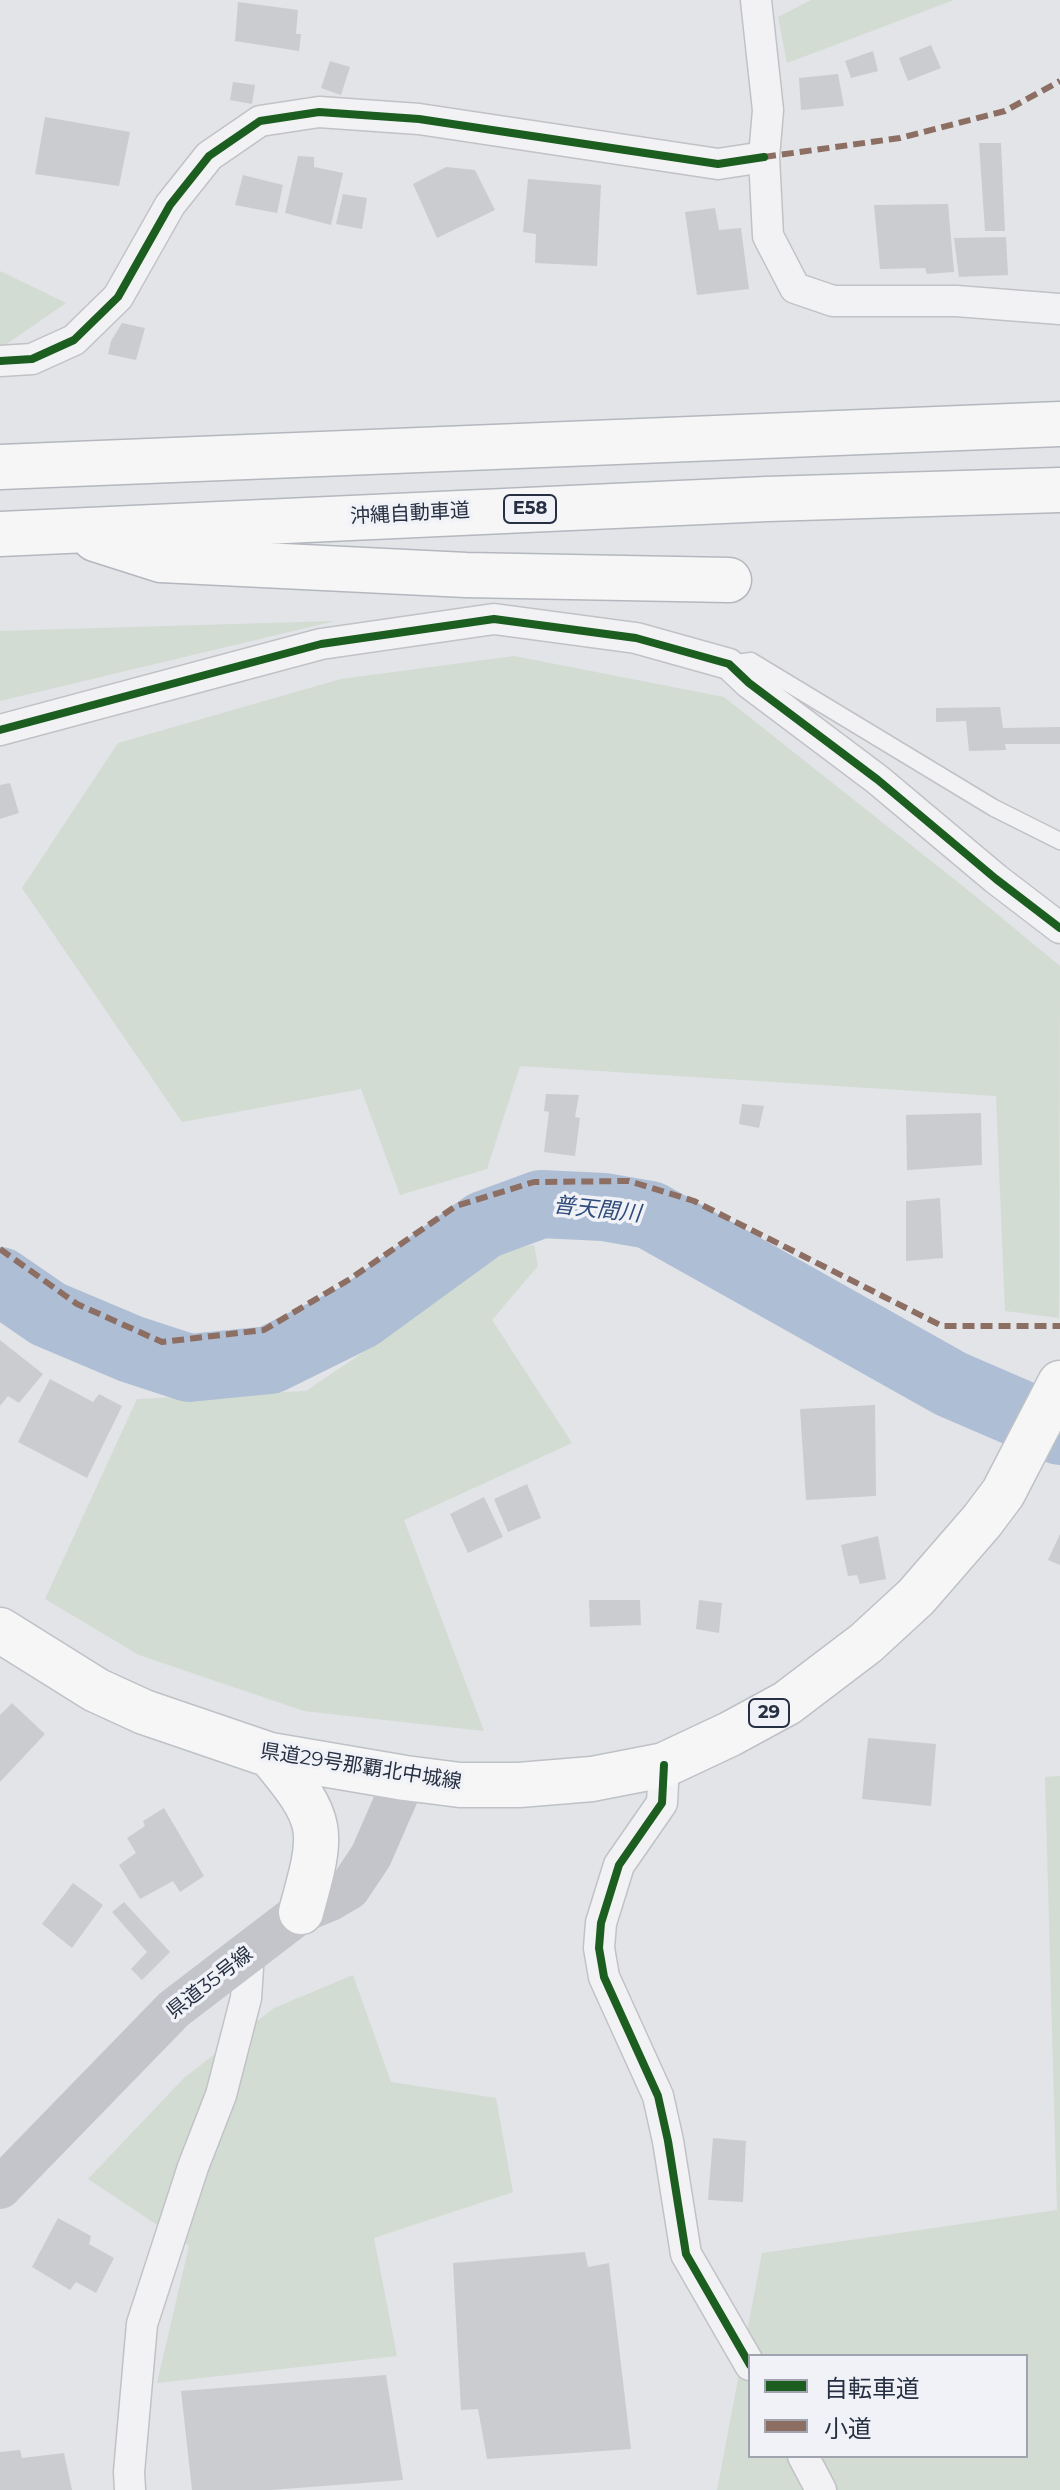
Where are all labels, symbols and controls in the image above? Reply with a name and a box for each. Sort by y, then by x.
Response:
road number: E58 [504,495,556,523]
street label: 沖縄自動車道 [349,499,471,529]
water label: 普天間川 [552,1192,642,1228]
road number: 29 [749,1699,789,1727]
street label: 県道29号那覇北中城線 [259,1739,463,1795]
street label: 県道35号線 [162,1942,258,2024]
legend [748,2354,1028,2458]
text: 自転車道 [824,2374,920,2403]
text: 小道 [824,2414,872,2443]

